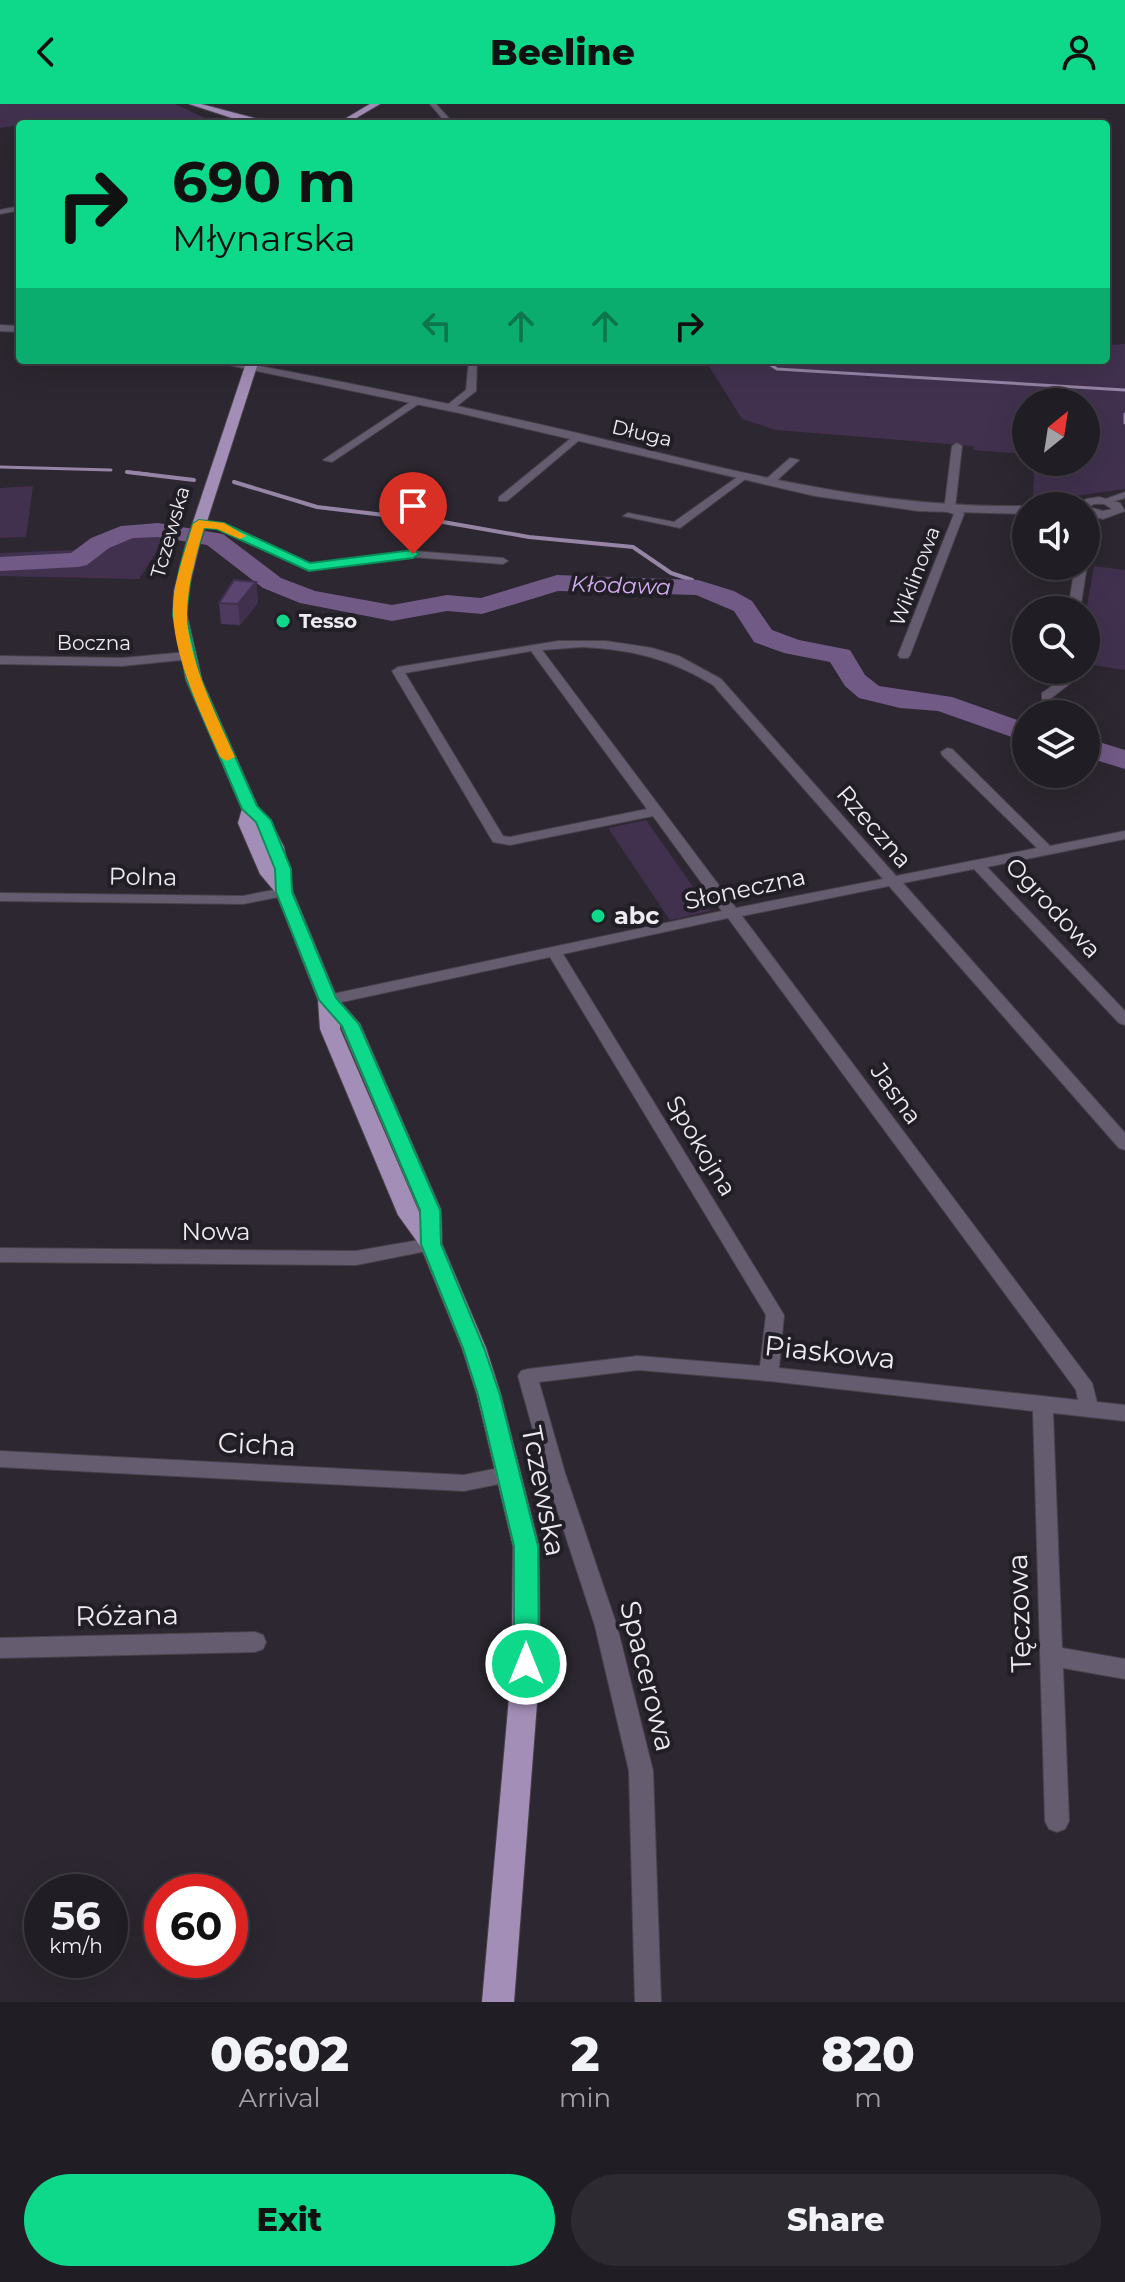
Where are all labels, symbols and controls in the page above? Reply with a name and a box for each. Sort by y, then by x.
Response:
icon: back [24,30,68,74]
text: Beeline [490,30,635,74]
icon: person [1057,30,1101,74]
text: 690 m [172,148,356,216]
icon: right [40,152,144,256]
text: Młynarska [172,216,356,260]
icon: left [415,304,459,348]
icon: ahead [499,304,543,348]
icon: ahead [583,304,627,348]
icon: right [667,304,711,348]
north arrow [1012,388,1100,476]
map controls [1012,388,1100,788]
street label: Długa [610,414,674,452]
pin [379,472,447,554]
street label: Tczewska [145,483,195,581]
icon: arrive [391,484,435,528]
button: sound [1012,492,1100,580]
street label: Wiklinowa [885,523,945,629]
water label: Kłodawa [571,570,671,601]
button: search [1012,596,1100,684]
place label: Tesso [299,609,357,633]
marker: Tesso [274,612,292,630]
street label: Boczna [57,631,131,655]
button: layers [1012,700,1100,788]
street label: Rzeczna [831,779,918,874]
street label: Ogrodowa [1000,851,1107,964]
street label: Polna [108,861,178,892]
street label: Słoneczna [682,862,808,916]
place label: abc [614,901,660,930]
marker: abc [589,907,607,925]
street label: Jasna [864,1057,928,1130]
street label: Spokojna [660,1090,743,1201]
street label: Nowa [182,1217,251,1246]
street label: Piaskowa [763,1328,897,1376]
street label: Tczewska [515,1423,573,1559]
street label: Cicha [217,1425,297,1463]
street label: Tęczowa [1000,1553,1038,1673]
street label: Różana [75,1597,179,1633]
street label: Spacerowa [613,1597,683,1755]
position arrow [484,1622,568,1706]
speed limit sign: 60 [144,1874,248,1978]
text: 56 [51,1891,101,1940]
text: km/h [49,1934,103,1958]
text: 06:02 [210,2025,349,2083]
text: 2 [571,2025,599,2083]
text: 820 [821,2025,915,2083]
text: Arrival [238,2082,321,2114]
text: min [559,2082,611,2114]
text: m [854,2082,882,2114]
button: Exit [24,2174,555,2266]
button: Share [571,2174,1101,2266]

